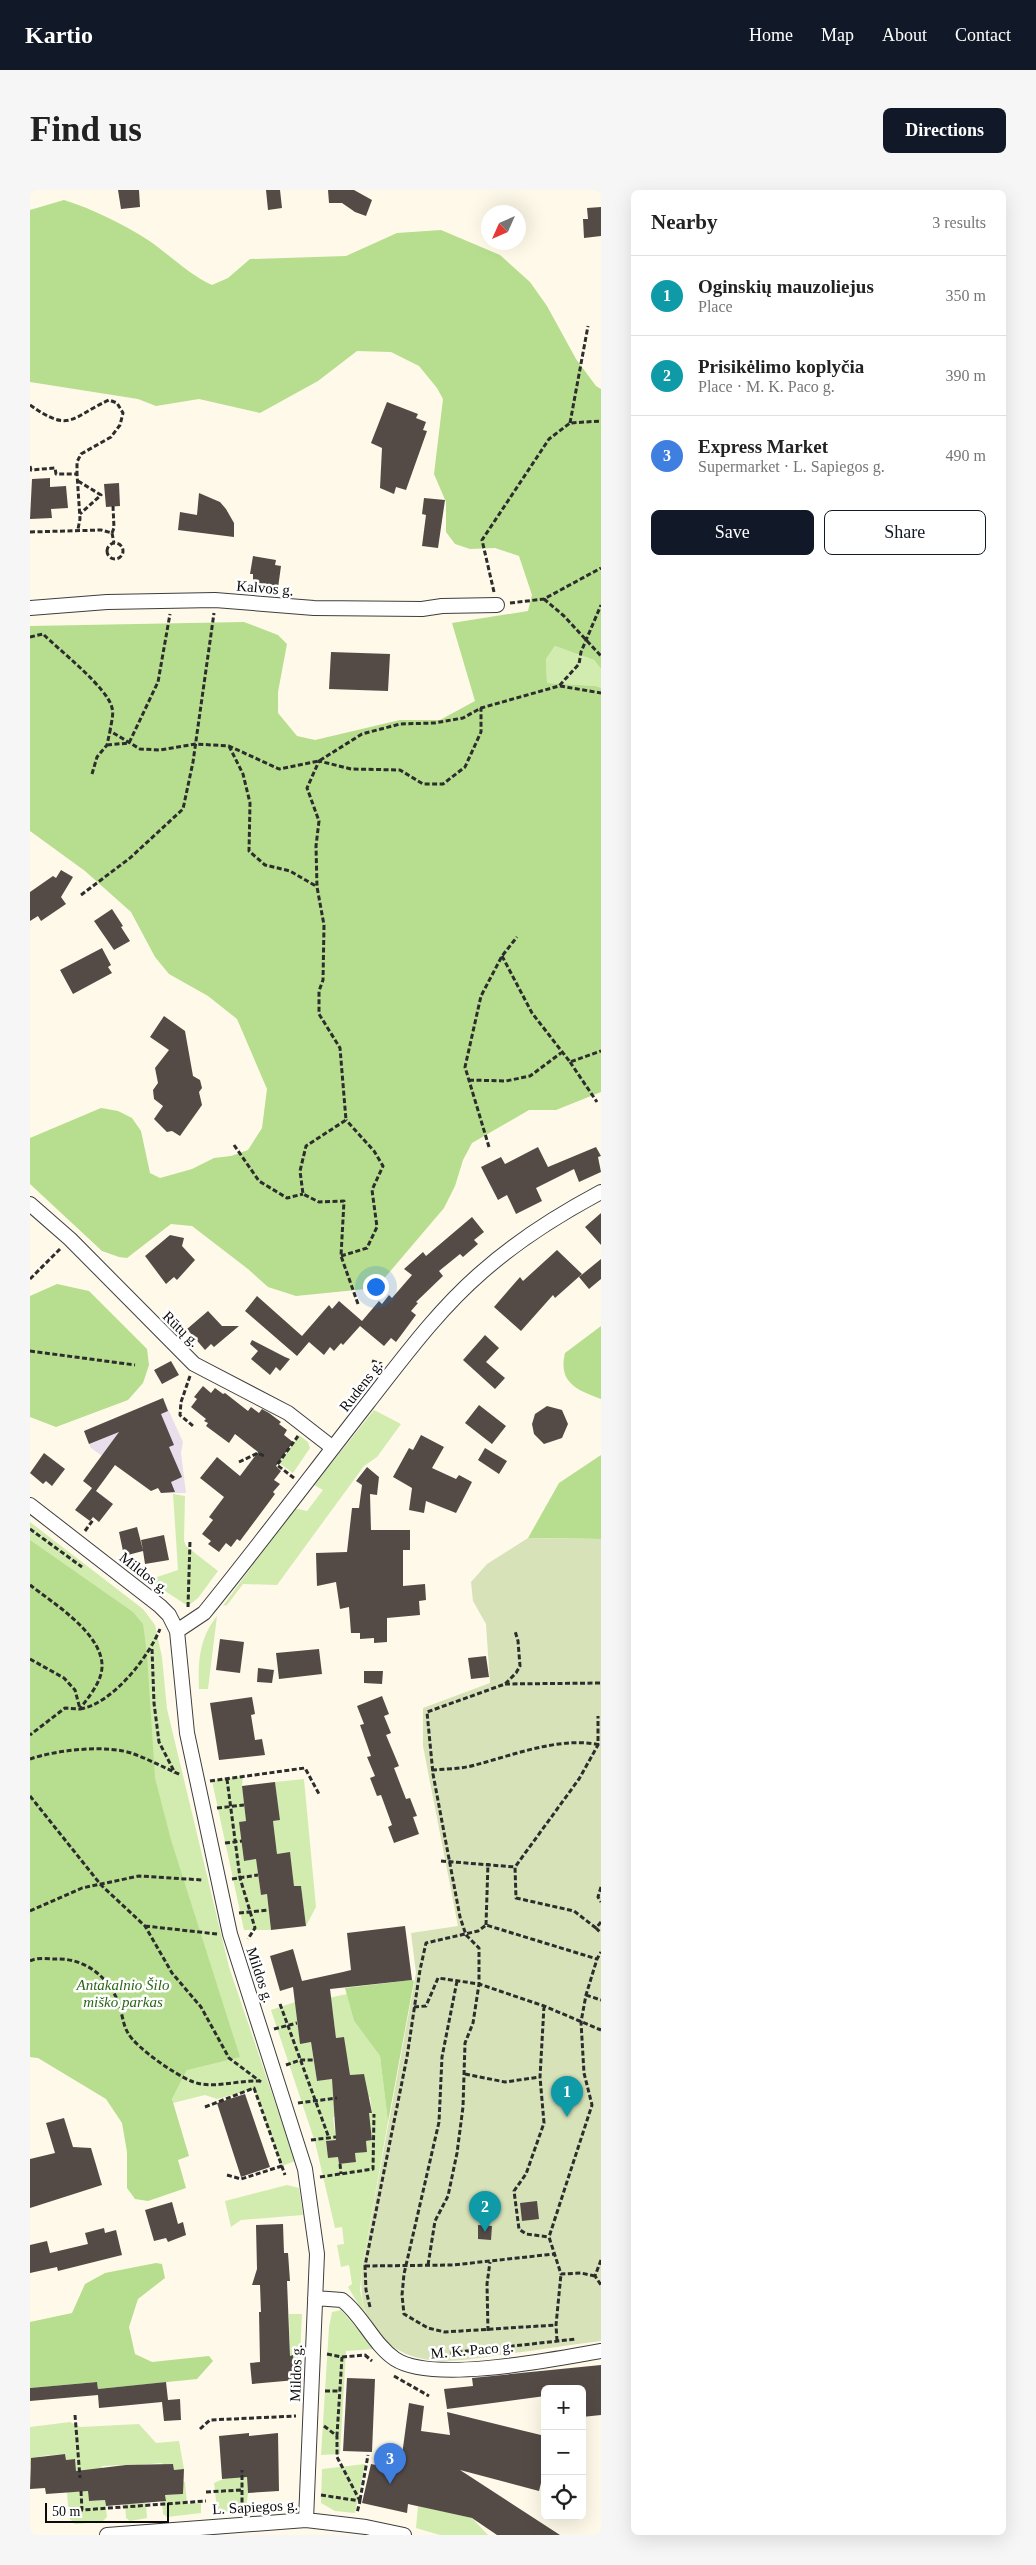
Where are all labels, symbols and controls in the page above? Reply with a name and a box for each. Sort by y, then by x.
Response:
text: Kartio [25,22,93,48]
text: Home [749,25,793,45]
text: Map [821,25,854,45]
text: About [882,25,927,45]
text: Contact [955,25,1011,45]
button: Directions [883,108,1006,153]
text: Find us [30,110,142,149]
north arrow [481,205,526,250]
text: Nearby [651,210,718,234]
text: 3 results [932,214,986,231]
text: Oginskių mauzoliejus [698,276,874,297]
text: 1 [663,287,671,304]
text: 350 m [946,287,986,304]
text: Place [698,298,733,315]
text: Prisikėlimo koplyčia [698,356,864,377]
text: 2 [663,367,671,384]
text: 390 m [946,367,986,384]
text: Place · M. K. Paco g. [698,378,835,395]
text: Express Market [698,436,828,457]
text: 3 [663,447,671,464]
text: 490 m [946,447,986,464]
text: Supermarket · L. Sapiegos g. [698,458,885,475]
button: Save [651,510,814,555]
button: Share [824,510,986,555]
street label: Kalvos g. [236,578,294,598]
your location [363,1274,389,1300]
street label: Rūtų g. [160,1308,202,1350]
street label: Rudens g. [336,1357,386,1415]
street label: Mildos g. [116,1549,172,1597]
street label: Mildos g. [244,1945,276,2005]
park label: Antakalnio Šilo miško parkas [76,1977,170,2010]
pin: 1 [551,2076,583,2117]
pin: 2 [469,2191,501,2232]
street label: M. K. Paco g. [430,2338,514,2362]
street label: Mildos g. [287,2344,305,2402]
map controls [541,2385,586,2520]
button: + [541,2385,586,2430]
button: − [541,2430,586,2475]
pin: 3 [374,2443,406,2484]
button: locate [541,2475,586,2520]
street label: L. Sapiegos g. [212,2497,298,2517]
scale bar [45,2500,169,2523]
text: 50 m [52,2504,80,2519]

